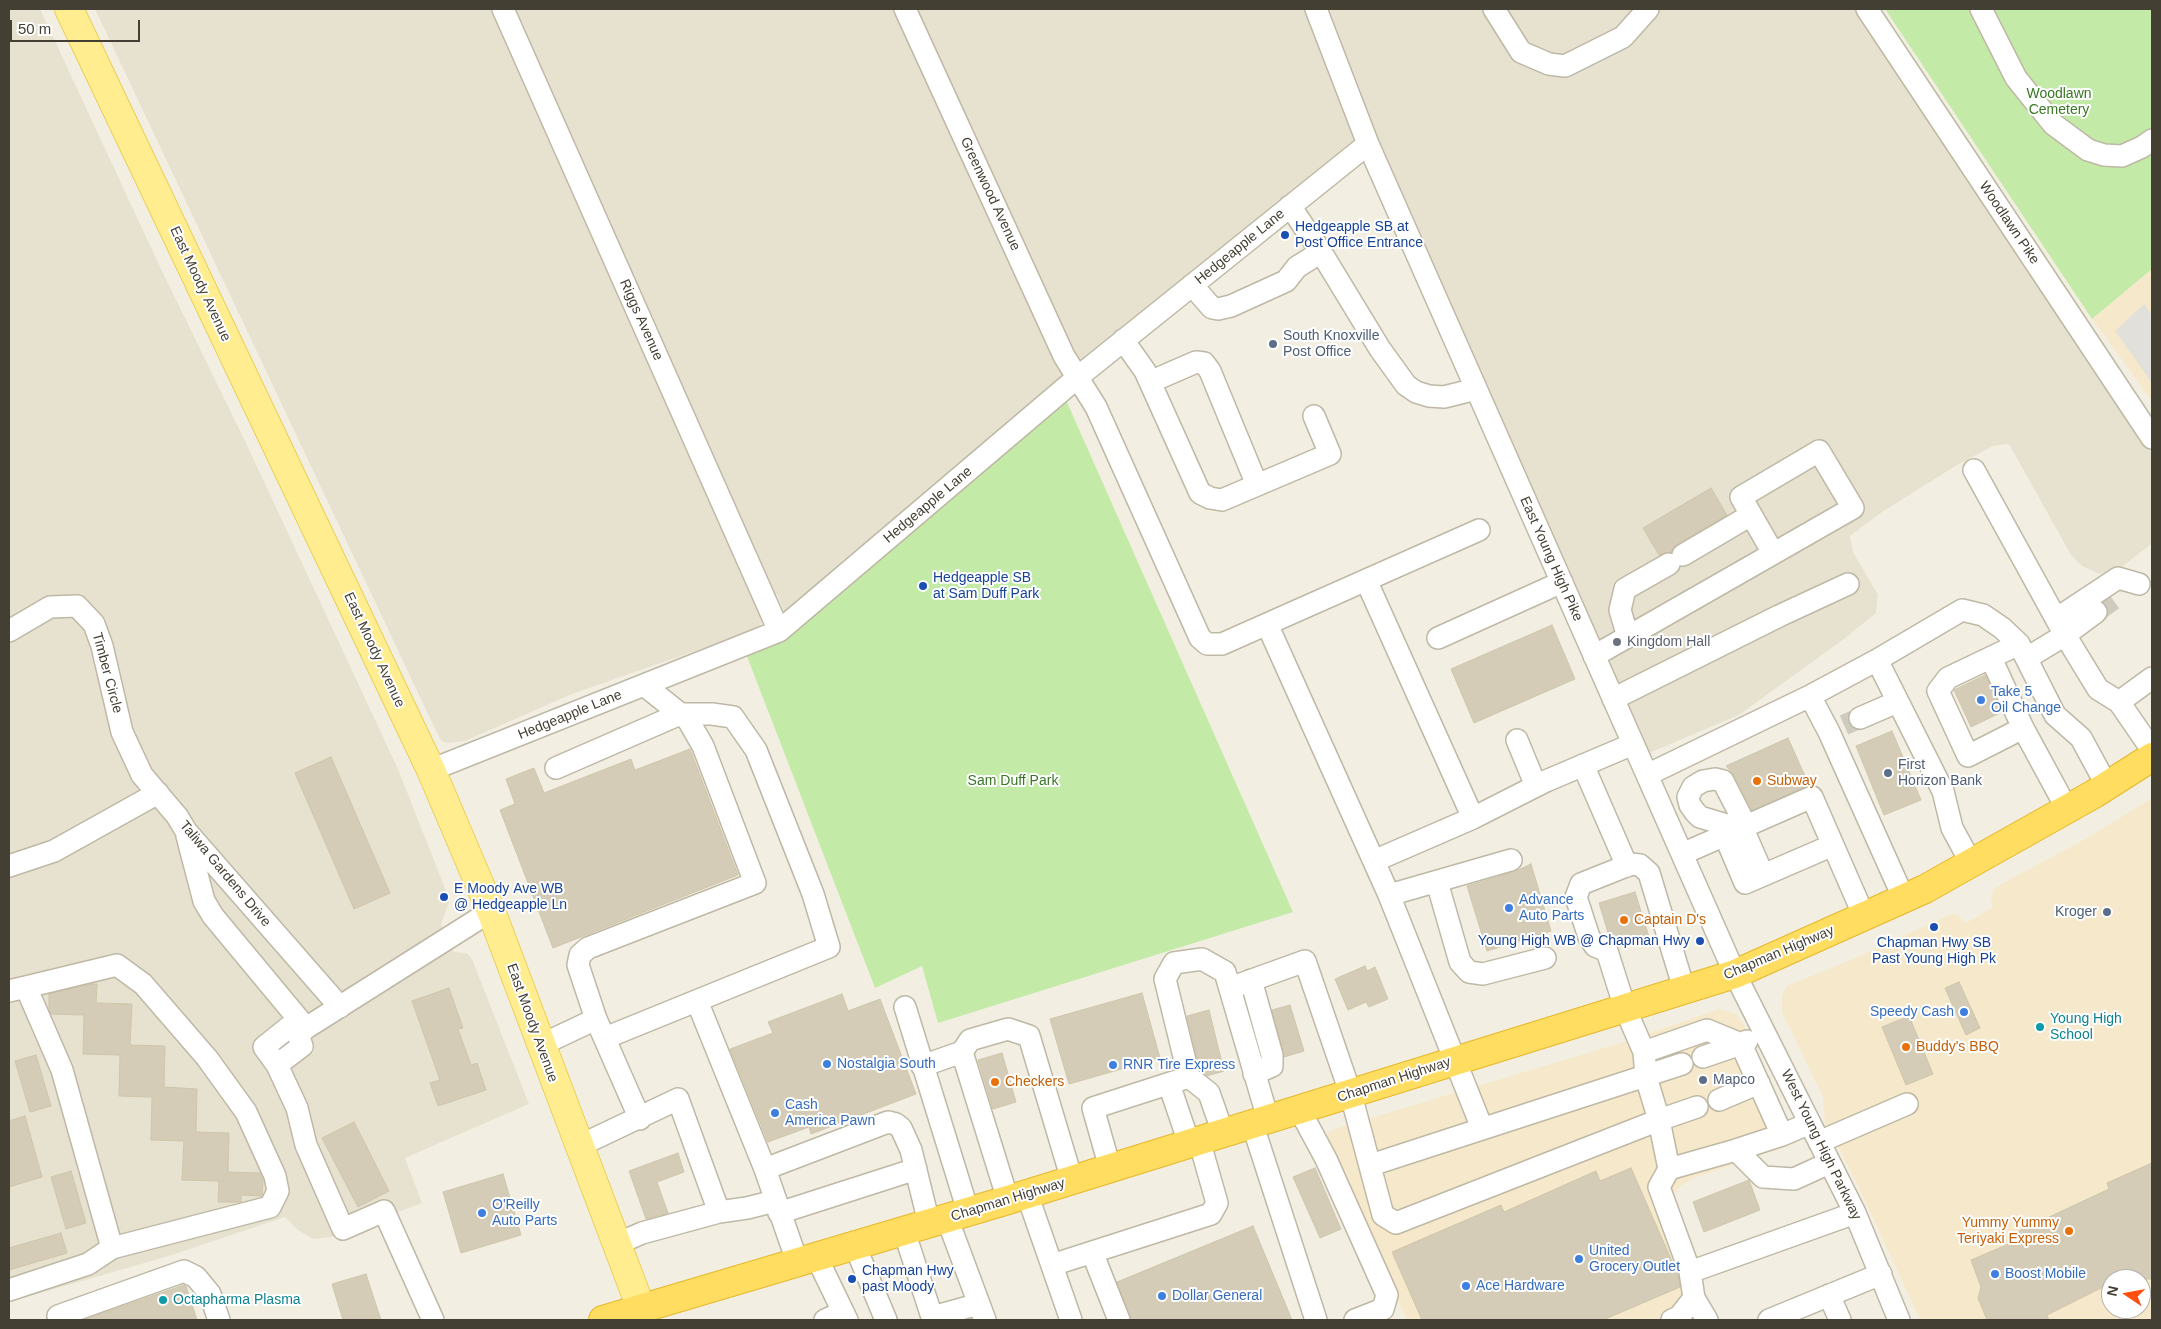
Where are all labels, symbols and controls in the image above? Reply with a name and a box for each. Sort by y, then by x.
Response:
scale bar [12,10,142,42]
text: 50 m [18,20,51,37]
park label: Woodlawn Cemetery [2026,86,2092,118]
street label: Greenwood Avenue [956,134,1024,254]
street label: Woodlawn Pike [1975,178,2043,268]
street label: Hedgeapple Lane [1192,206,1288,288]
place label: Hedgeapple SB at Post Office Entrance [1295,219,1423,252]
street label: East Moody Avenue [166,224,234,344]
marker: Hedgeapple SB at Post Office Entrance [1279,229,1291,241]
street label: Riggs Avenue [616,277,666,363]
place label: South Knoxville Post Office [1283,328,1380,361]
marker: South Knoxville Post Office [1267,338,1279,350]
street label: Hedgeapple Lane [880,463,976,547]
street label: East Young High Pike [1516,494,1586,624]
place label: Hedgeapple SB at Sam Duff Park [933,570,1039,602]
marker: Hedgeapple SB at Sam Duff Park [917,580,929,592]
street label: East Moody Avenue [340,590,408,710]
street label: Timber Circle [88,631,126,715]
place label: Kingdom Hall [1627,634,1710,650]
marker: Kingdom Hall [1611,636,1623,648]
place label: Take 5 Oil Change [1991,684,2061,716]
street label: Hedgeapple Lane [516,687,624,743]
marker: Take 5 Oil Change [1975,694,1987,706]
place label: First Horizon Bank [1898,757,1982,790]
marker: First Horizon Bank [1882,767,1894,779]
park label: Sam Duff Park [968,773,1058,789]
place label: Subway [1767,773,1817,789]
marker: Subway [1751,775,1763,787]
street label: Taliwa Gardens Drive [176,818,274,930]
place label: E Moody Ave WB @ Hedgeapple Ln [454,881,567,914]
marker: E Moody Ave WB @ Hedgeapple Ln [438,891,450,903]
place label: Advance Auto Parts [1519,892,1584,924]
marker: Advance Auto Parts [1503,902,1515,914]
place label: Kroger [2055,904,2097,920]
marker: Kroger [2101,906,2113,918]
place label: Captain D's [1634,912,1706,928]
marker: Captain D's [1618,914,1630,926]
marker: Chapman Hwy SB Past Young High Pk [1928,921,1940,933]
street label: Chapman Highway [1721,922,1837,984]
place label: Young High WB @ Chapman Hwy [1478,933,1690,949]
marker: Young High WB @ Chapman Hwy [1694,935,1706,947]
place label: Chapman Hwy SB Past Young High Pk [1872,935,1996,968]
street label: East Moody Avenue [503,961,561,1085]
place label: Speedy Cash [1870,1004,1954,1020]
marker: Speedy Cash [1958,1006,1970,1018]
place label: Young High School [2050,1011,2122,1044]
marker: Young High School [2034,1021,2046,1033]
place label: Buddy's BBQ [1916,1039,1999,1055]
marker: Buddy's BBQ [1900,1041,1912,1053]
street label: Chapman Highway [1335,1054,1453,1106]
place label: Nostalgia South [837,1056,936,1072]
place label: RNR Tire Express [1123,1057,1235,1073]
marker: Nostalgia South [821,1058,833,1070]
marker: RNR Tire Express [1107,1059,1119,1071]
street label: West Young High Parkway [1777,1067,1865,1223]
place label: Mapco [1713,1072,1755,1088]
place label: Checkers [1005,1074,1064,1090]
marker: Mapco [1697,1074,1709,1086]
marker: Checkers [989,1076,1001,1088]
place label: Cash America Pawn [785,1097,875,1130]
marker: Cash America Pawn [769,1107,781,1119]
street label: Chapman Highway [949,1175,1067,1225]
place label: O'Reilly Auto Parts [492,1197,557,1230]
marker: O'Reilly Auto Parts [476,1207,488,1219]
place label: Yummy Yummy Teriyaki Express [1957,1215,2059,1248]
marker: Yummy Yummy Teriyaki Express [2063,1225,2075,1237]
place label: United Grocery Outlet [1589,1243,1680,1276]
marker: United Grocery Outlet [1573,1253,1585,1265]
place label: Chapman Hwy past Moody [862,1263,954,1295]
place label: Boost Mobile [2005,1266,2086,1282]
marker: Boost Mobile [1989,1268,2001,1280]
north arrow [2101,1269,2151,1319]
marker: Chapman Hwy past Moody [846,1273,858,1285]
place label: Ace Hardware [1476,1278,1565,1294]
marker: Ace Hardware [1460,1280,1472,1292]
text: N [2103,1284,2121,1298]
place label: Dollar General [1172,1288,1262,1304]
marker: Dollar General [1156,1290,1168,1302]
place label: Octapharma Plasma [173,1292,301,1308]
marker: Octapharma Plasma [157,1294,169,1306]

